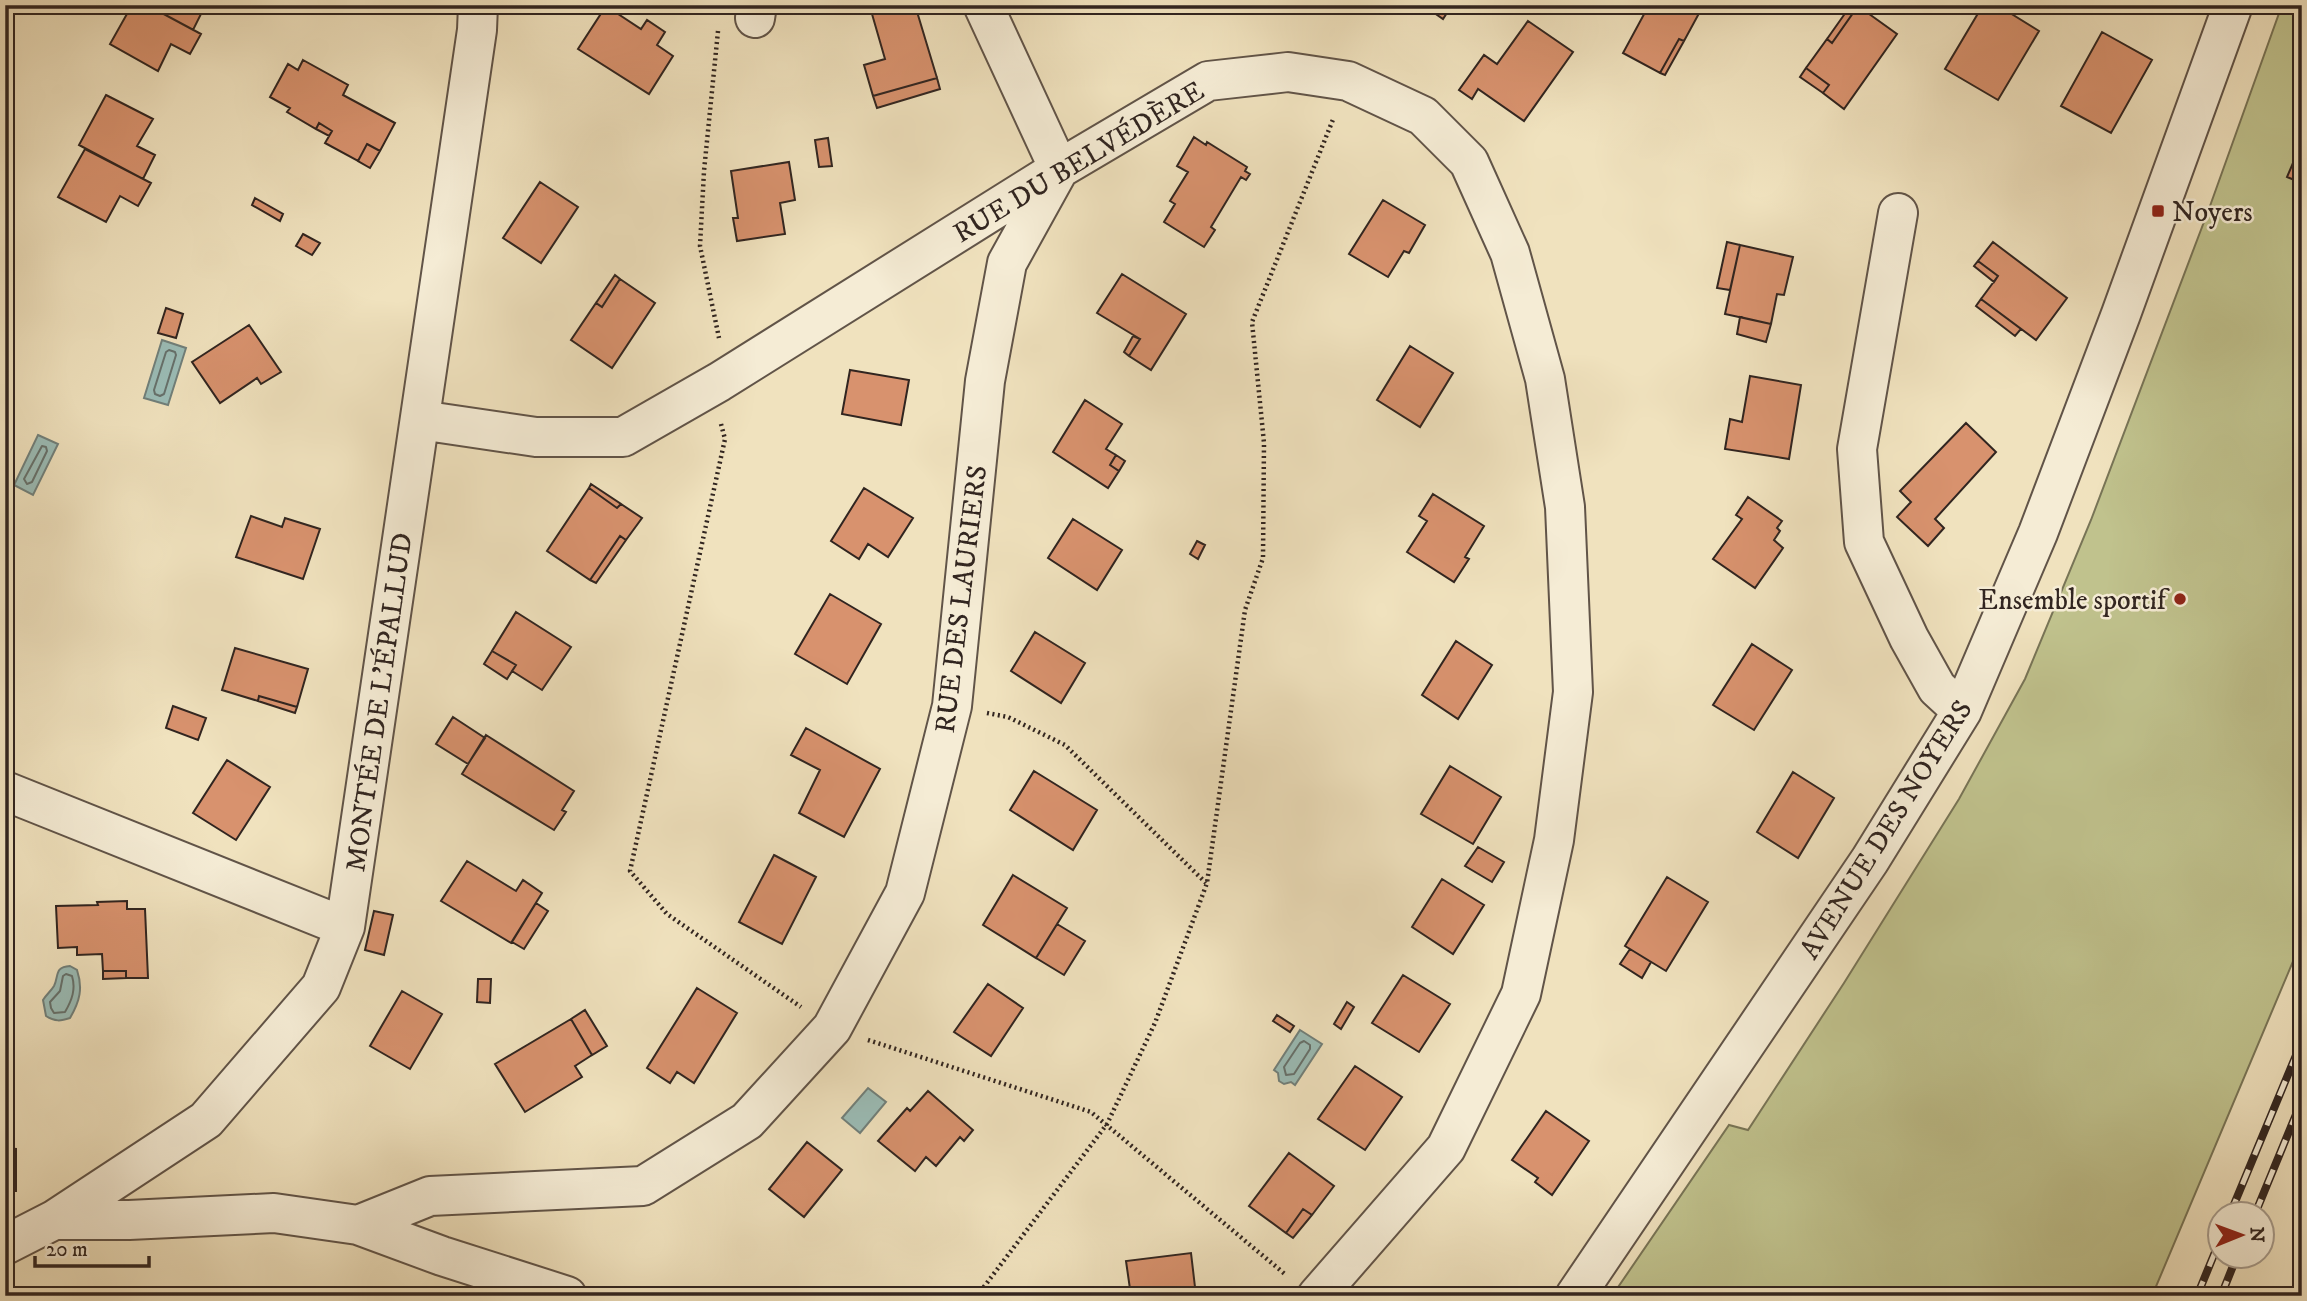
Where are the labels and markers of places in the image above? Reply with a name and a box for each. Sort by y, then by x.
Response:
place label: Noyers [2172,195,2253,230]
marker: Noyers [2150,203,2166,219]
place label: Ensemble sportif [1978,583,2170,618]
marker: Ensemble sportif [2172,591,2188,607]

